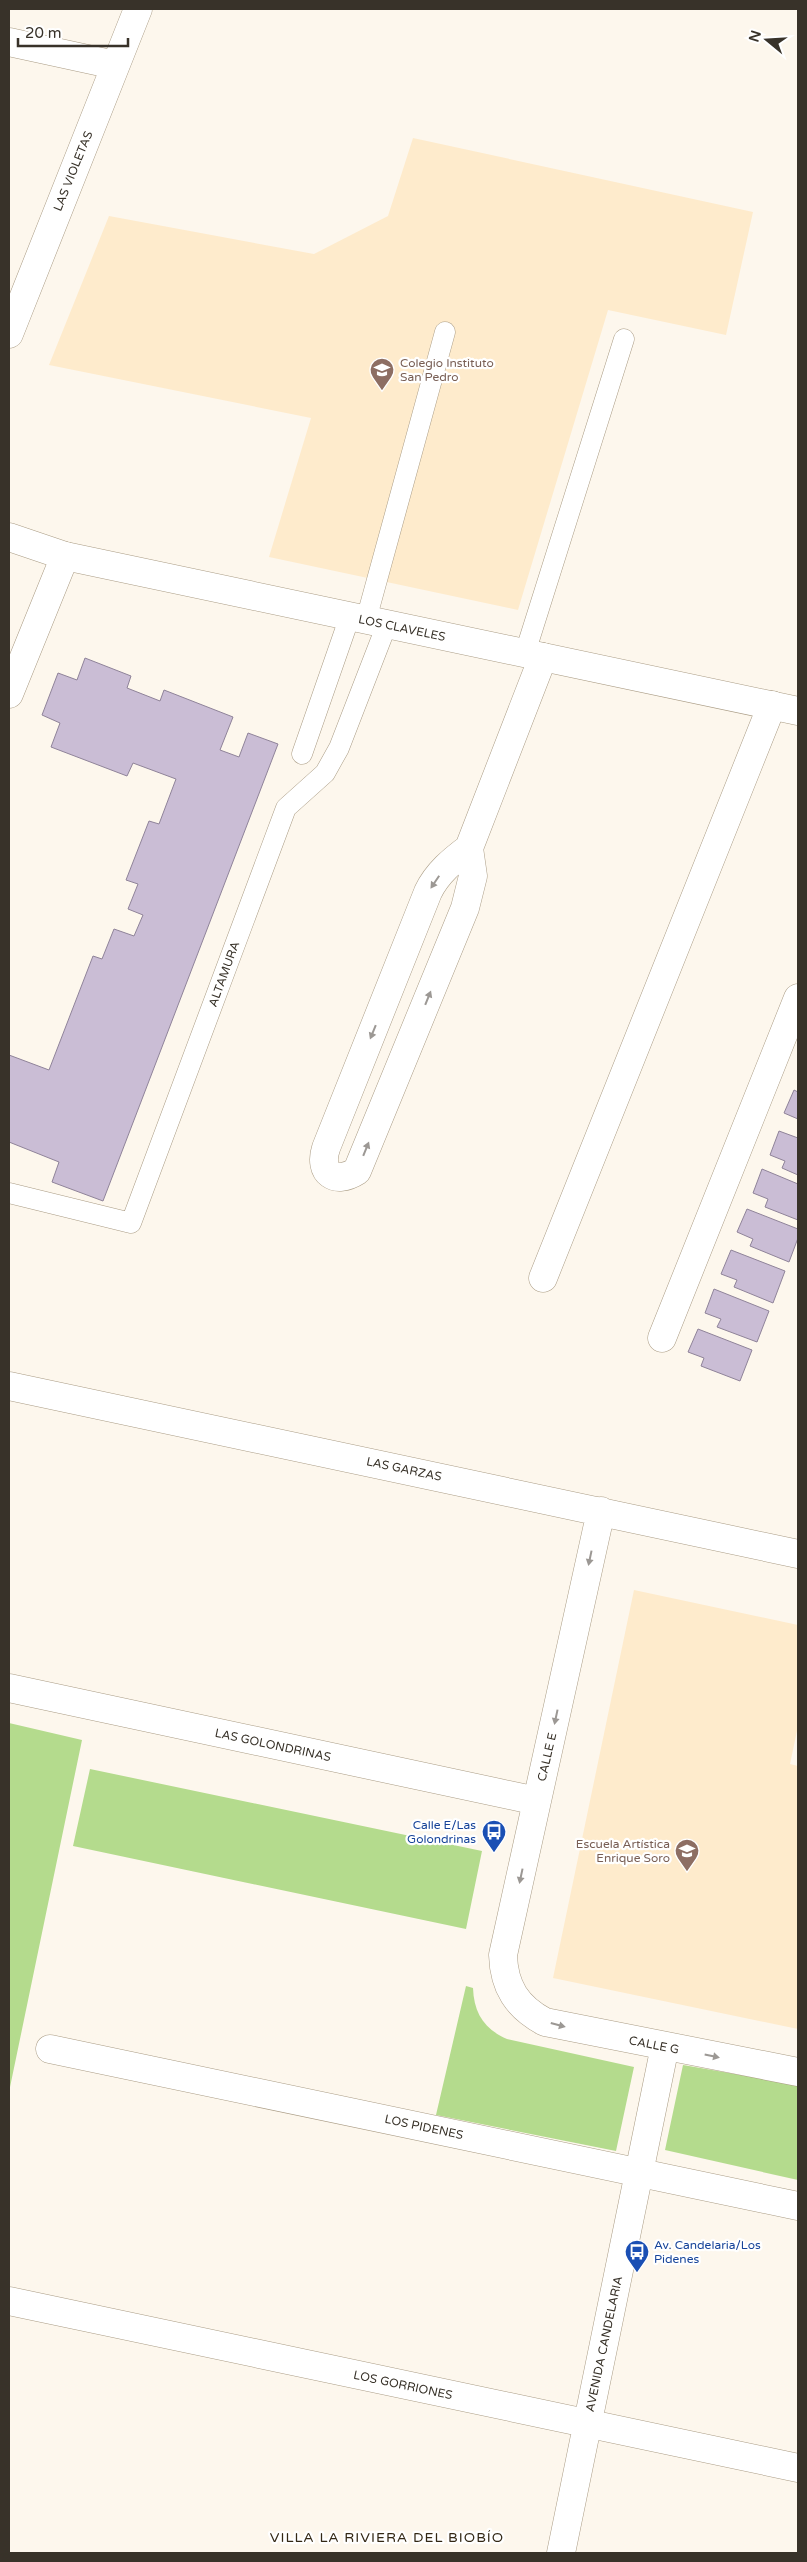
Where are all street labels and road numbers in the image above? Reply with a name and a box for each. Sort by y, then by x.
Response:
street label: LAS VIOLETAS [51,129,95,213]
street label: LOS CLAVELES [357,612,447,644]
street label: ALTAMURA [206,939,242,1009]
street label: LAS GARZAS [365,1454,443,1484]
street label: LAS GOLONDRINAS [214,1726,332,1764]
street label: CALLE E [535,1731,559,1783]
street label: CALLE G [628,2033,680,2057]
street label: LOS PIDENES [383,2112,465,2142]
street label: AVENIDA CANDELARIA [583,2275,625,2413]
street label: LOS GORRIONES [352,2368,454,2402]

